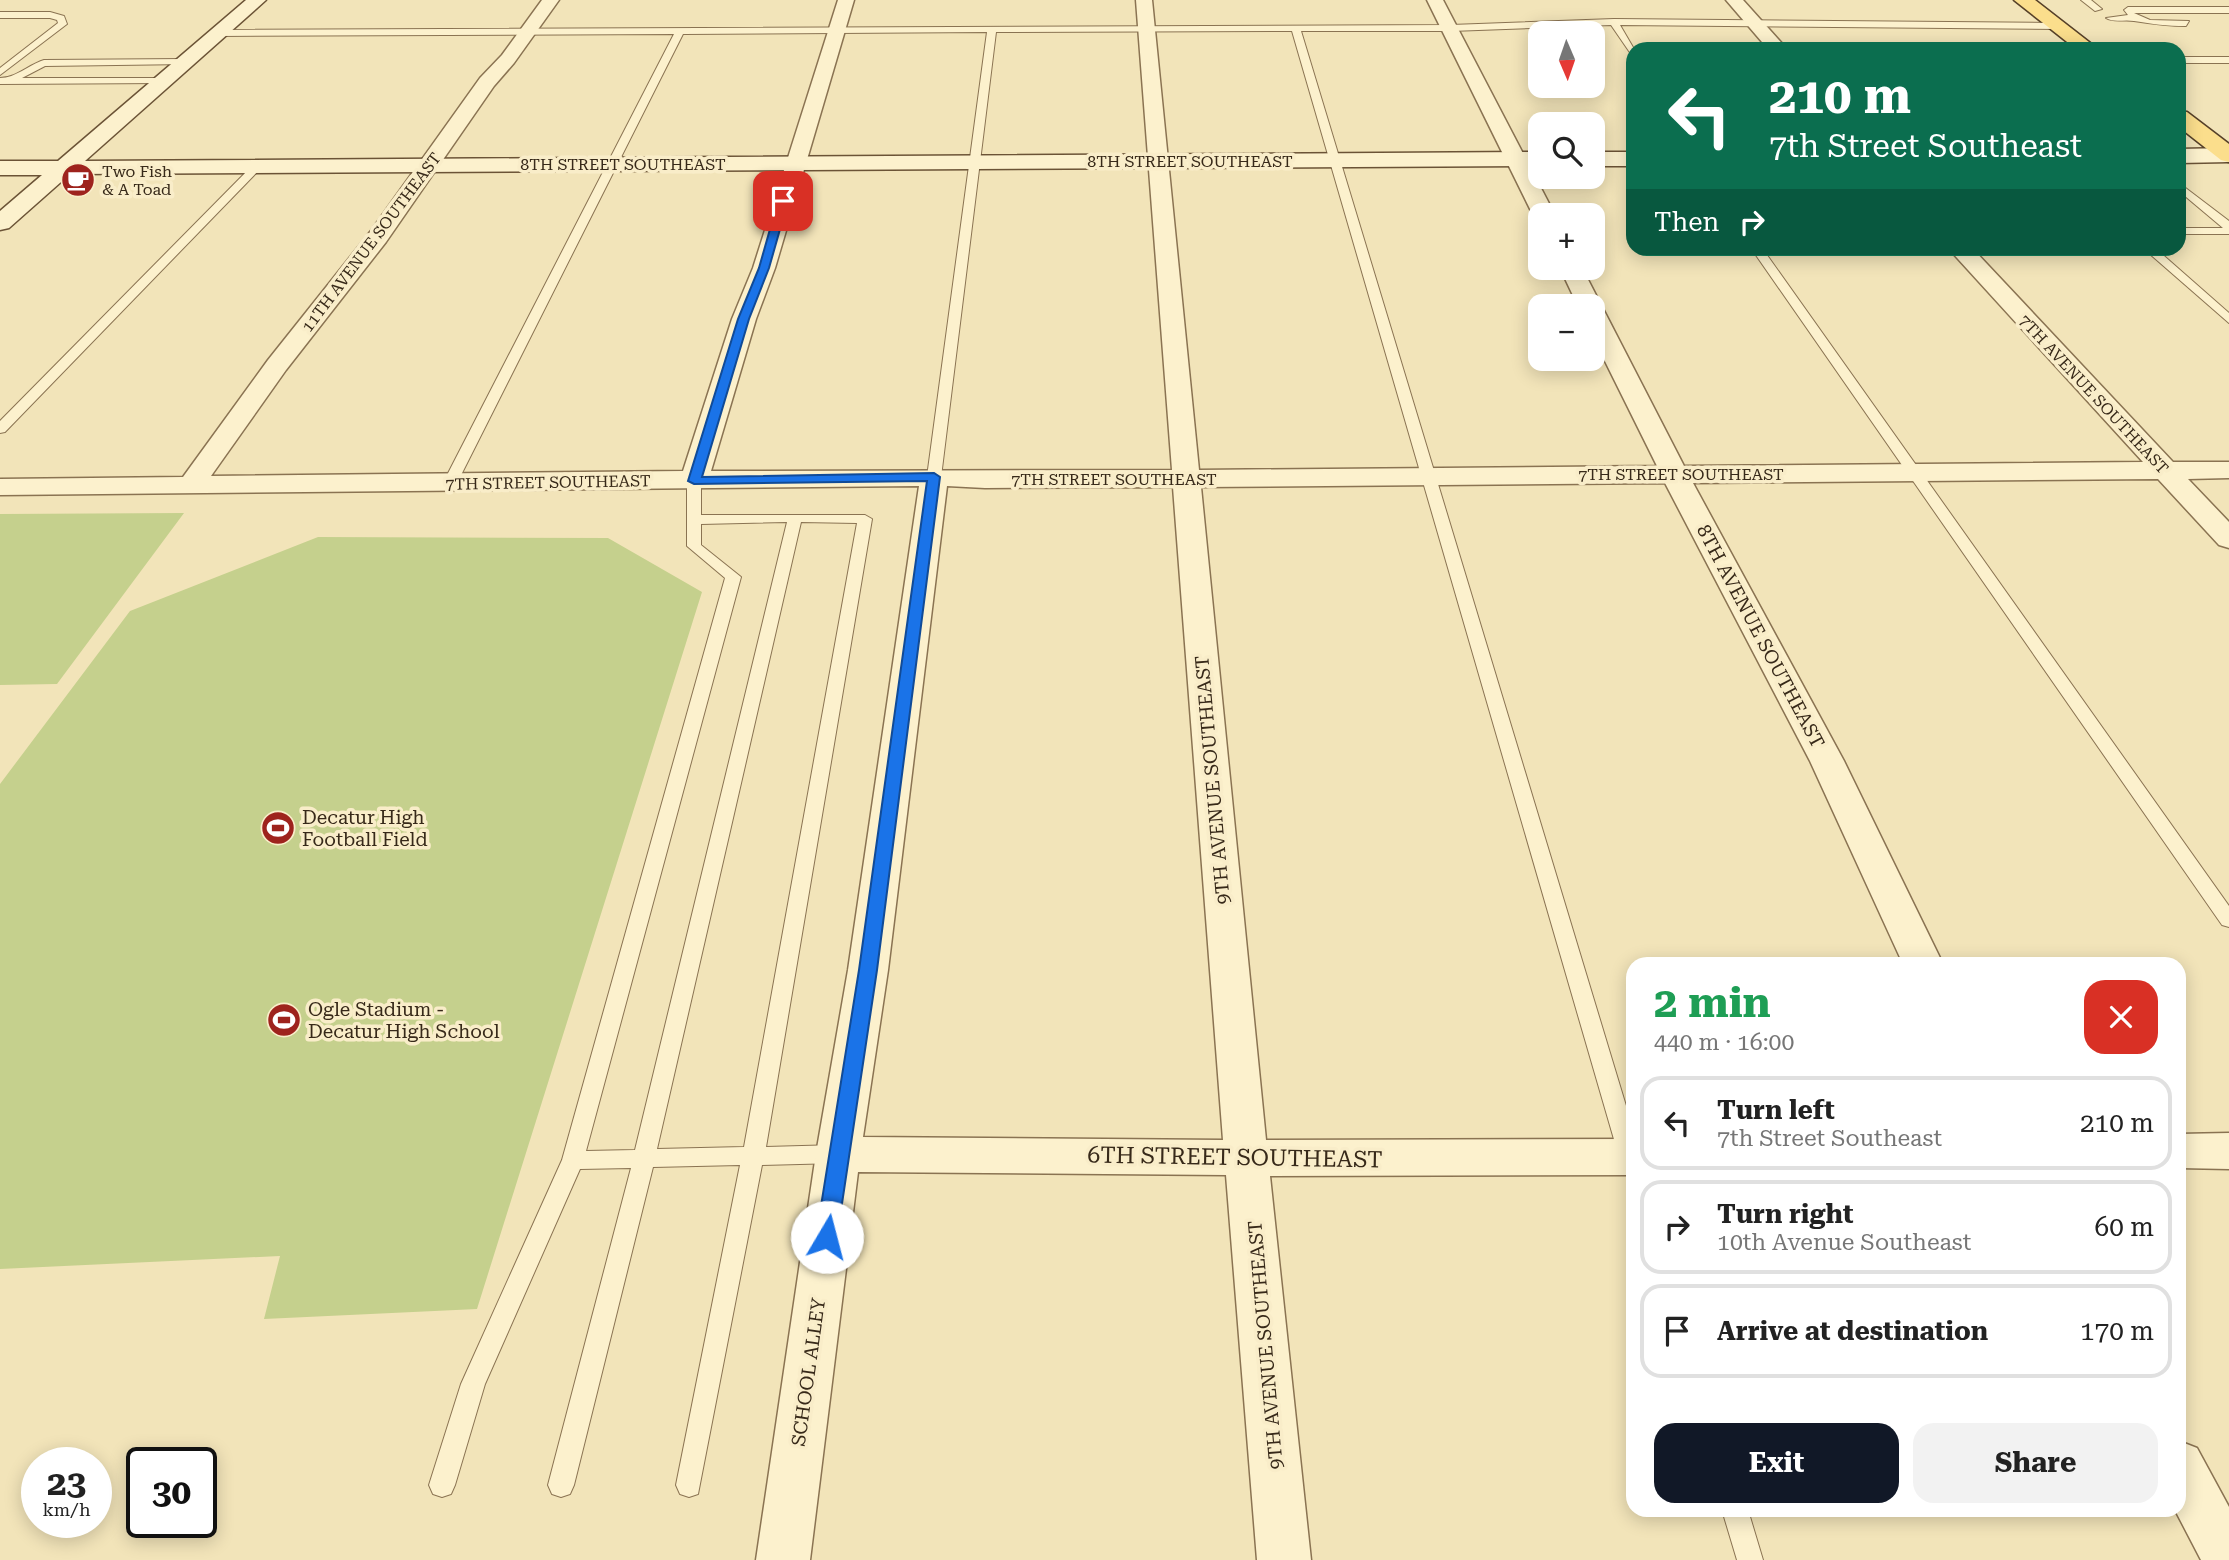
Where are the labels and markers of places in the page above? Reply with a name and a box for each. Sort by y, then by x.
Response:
cafe icon: Two Fish & A Toad [59,161,97,199]
place label: Two Fish & A Toad [102,162,172,199]
pin [753,171,813,231]
place label: Decatur High Football Field [302,806,428,851]
sports icon: Decatur High Football Field [259,809,297,847]
place label: Ogle Stadium - Decatur High School [308,998,500,1043]
sports icon: Ogle Stadium - Decatur High School [265,1001,303,1039]

